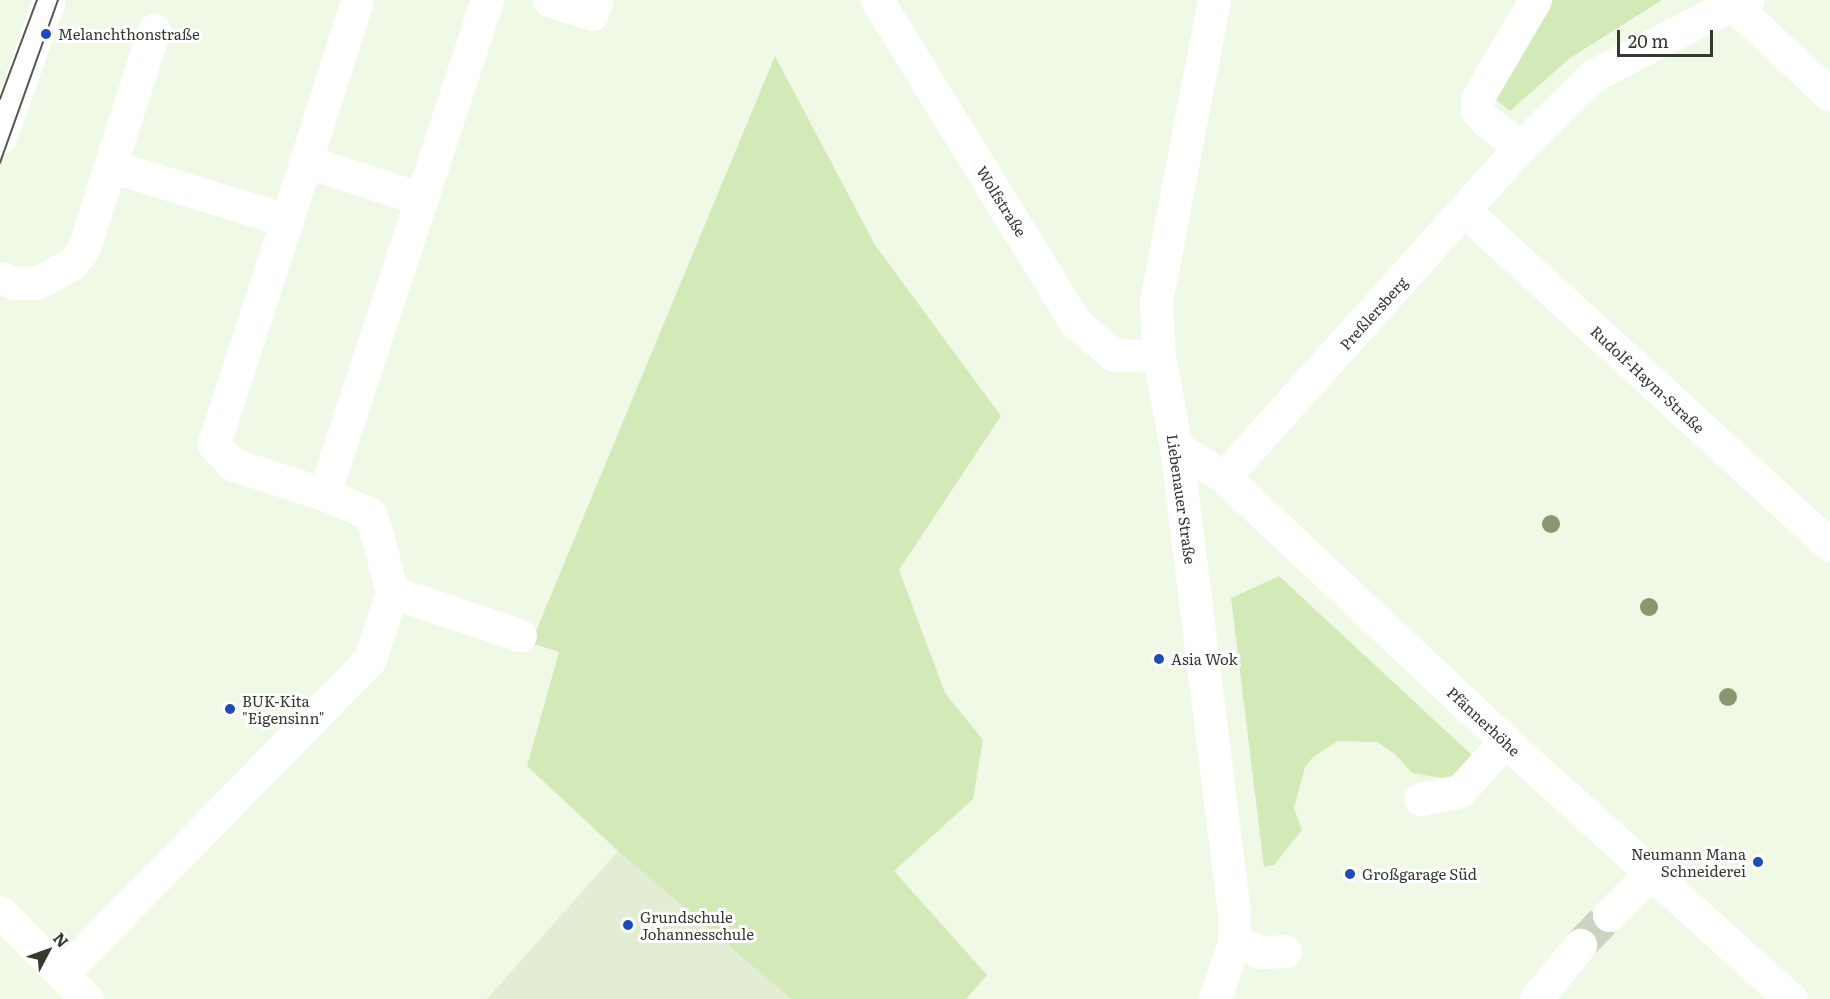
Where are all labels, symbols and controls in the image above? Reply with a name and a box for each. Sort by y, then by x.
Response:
scale bar [1620,18,1716,56]
place label: Melanchthonstraße [58,25,200,43]
marker: Melanchthonstraße [39,27,53,41]
text: 20 m [1628,27,1669,54]
street label: Wolfstraße [973,162,1031,240]
street label: Preßlersberg [1335,273,1411,353]
street label: Rudolf-Haym-Straße [1587,322,1709,436]
street label: Liebenauer Straße [1164,433,1200,565]
place label: Asia Wok [1171,650,1238,668]
marker: Asia Wok [1152,652,1166,666]
street label: Pfännerhöhe [1444,683,1524,759]
place label: BUK-Kita "Eigensinn" [242,691,324,726]
marker: BUK-Kita "Eigensinn" [223,702,237,716]
place label: Neumann Mana Schneiderei [1631,844,1746,879]
marker: Neumann Mana Schneiderei [1751,855,1765,869]
place label: Großgarage Süd [1362,865,1477,883]
marker: Großgarage Süd [1343,867,1357,881]
place label: Grundschule Johannesschule [640,907,754,942]
marker: Grundschule Johannesschule [621,918,635,932]
north arrow [18,921,78,981]
text: N [48,926,75,952]

